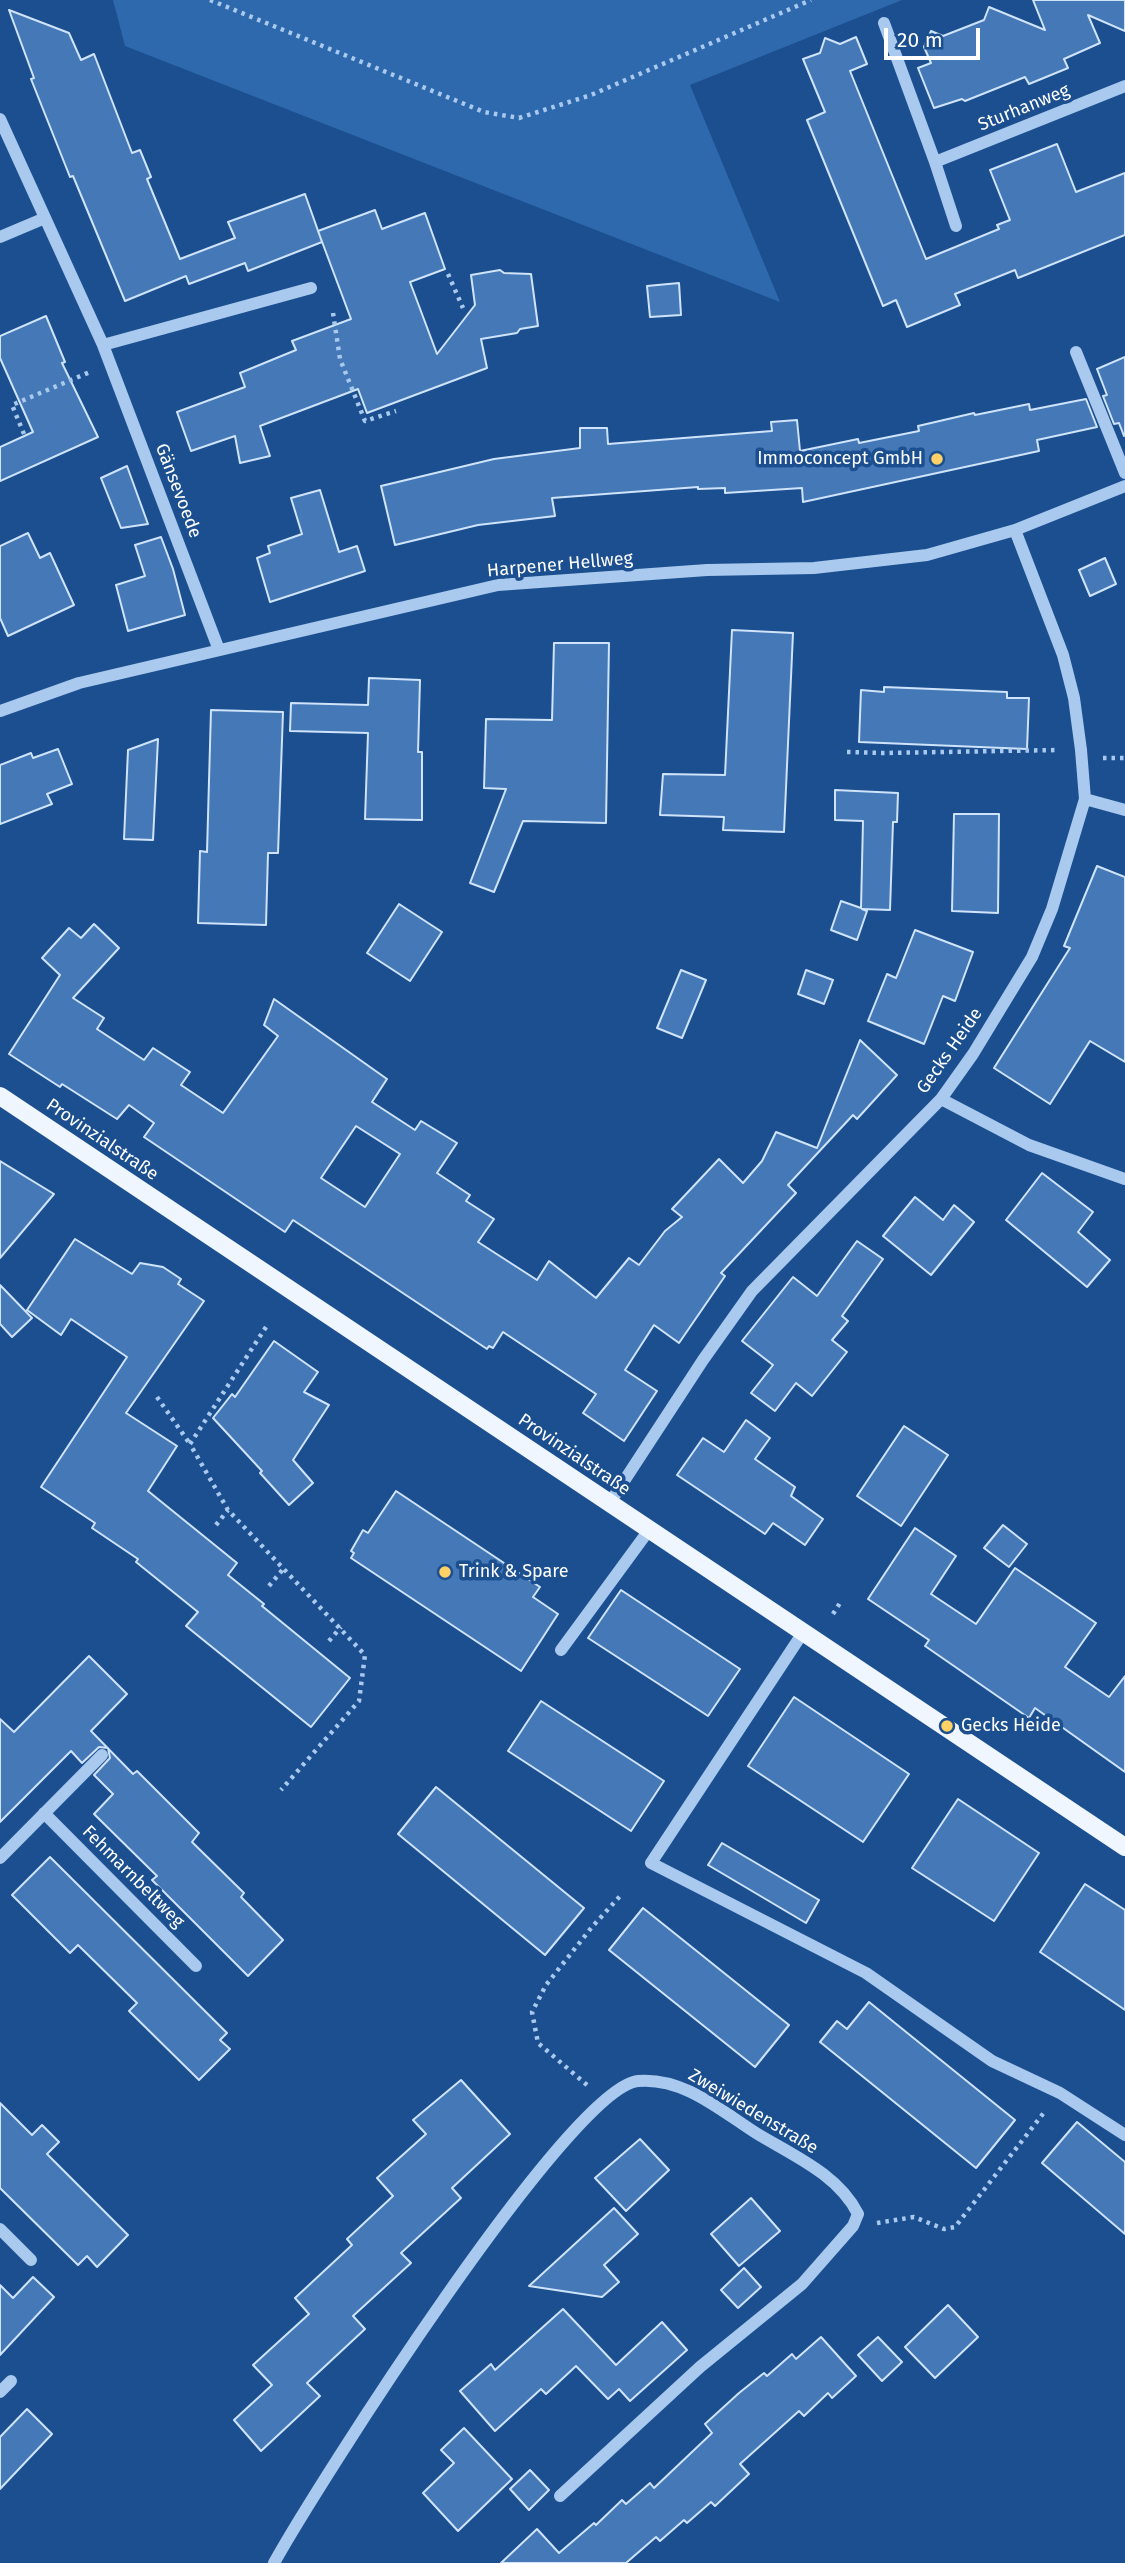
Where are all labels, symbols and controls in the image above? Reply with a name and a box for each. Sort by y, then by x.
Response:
scale bar [887,14,983,58]
text: 20 m [897,27,943,53]
street label: Sturhanweg [975,80,1073,136]
street label: Gänsevoede [150,441,206,541]
place label: Immoconcept GmbH [757,448,923,470]
marker: Immoconcept GmbH [929,451,945,467]
street label: Harpener Hellweg [486,548,634,582]
street label: Gecks Heide [913,1004,987,1098]
street label: Provinzialstraße [42,1094,162,1186]
street label: Provinzialstraße [514,1409,634,1501]
place label: Trink & Spare [459,1561,569,1583]
marker: Trink & Spare [437,1564,453,1580]
place label: Gecks Heide [961,1715,1061,1737]
marker: Gecks Heide [939,1718,955,1734]
street label: Fehmarnbeltweg [77,1821,189,1933]
street label: Zweiwiedenstraße [684,2065,822,2159]

